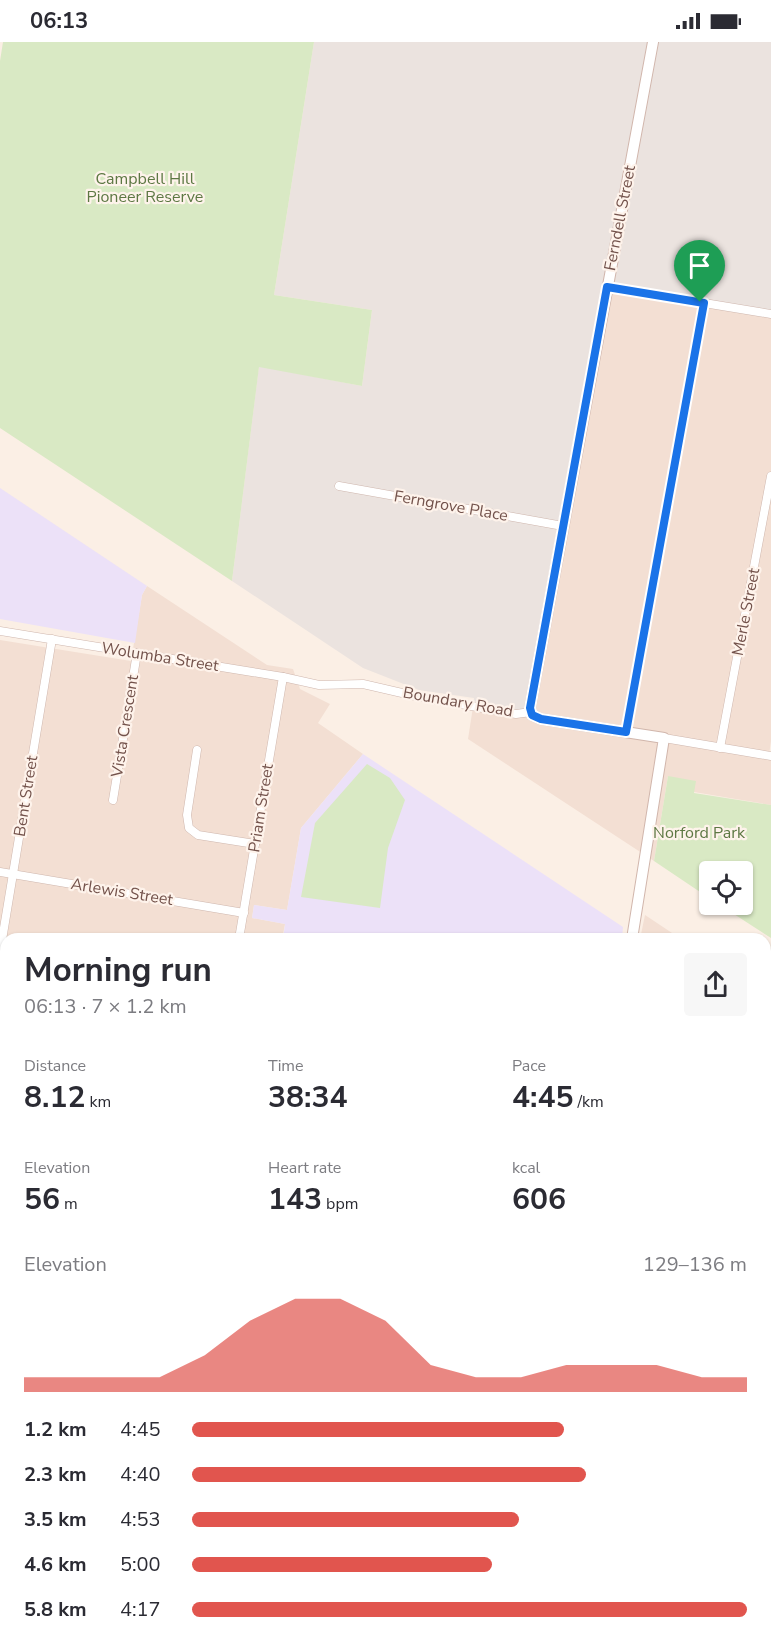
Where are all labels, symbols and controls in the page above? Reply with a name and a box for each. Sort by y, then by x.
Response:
text: 06:13 [30,6,88,36]
street label: Ferndell Street [599,163,641,273]
park label: Campbell Hill Pioneer Reserve [87,168,203,208]
pin [674,240,725,302]
icon: arrive [683,249,716,282]
street label: Ferngrove Place [392,485,510,527]
street label: Merle Street [727,566,765,658]
street label: Wolumba Street [100,637,221,677]
street label: Vista Crescent [106,673,144,780]
street label: Boundary Road [401,681,515,723]
street label: Bent Street [9,754,43,838]
street label: Priam Street [243,762,279,854]
park label: Norford Park [653,822,746,844]
map controls [699,861,753,915]
button: locate [699,861,753,915]
street label: Arlewis Street [69,873,175,911]
text: Morning run [24,948,212,993]
button: share [684,953,747,1016]
text: 06:13 · 7 × 1.2 km [24,993,187,1020]
text: Distance [24,1055,86,1077]
text: Time [268,1055,304,1077]
text: Pace [512,1055,546,1077]
text: 8.12 [24,1077,85,1118]
text: 38:34 [268,1077,347,1118]
text: 4:45 [512,1077,573,1118]
text: km [85,1091,111,1113]
text: /km [573,1091,604,1113]
text: Elevation [24,1157,90,1179]
text: Heart rate [268,1157,341,1179]
text: kcal [512,1157,540,1179]
text: 56 [24,1179,60,1220]
text: 143 [268,1179,322,1220]
text: 606 [512,1179,566,1220]
text: m [60,1193,78,1215]
text: bpm [322,1193,358,1215]
text: Elevation [24,1251,107,1278]
text: 129–136 m [643,1251,747,1278]
text: 1.2 km [24,1416,87,1443]
text: 4:45 [120,1416,161,1443]
text: 2.3 km [24,1461,87,1488]
text: 4:40 [120,1461,161,1488]
text: 3.5 km [24,1506,87,1533]
text: 4:53 [120,1506,161,1533]
text: 4.6 km [24,1551,87,1578]
text: 5:00 [120,1551,161,1578]
text: 5.8 km [24,1596,87,1623]
text: 4:17 [120,1596,161,1623]

